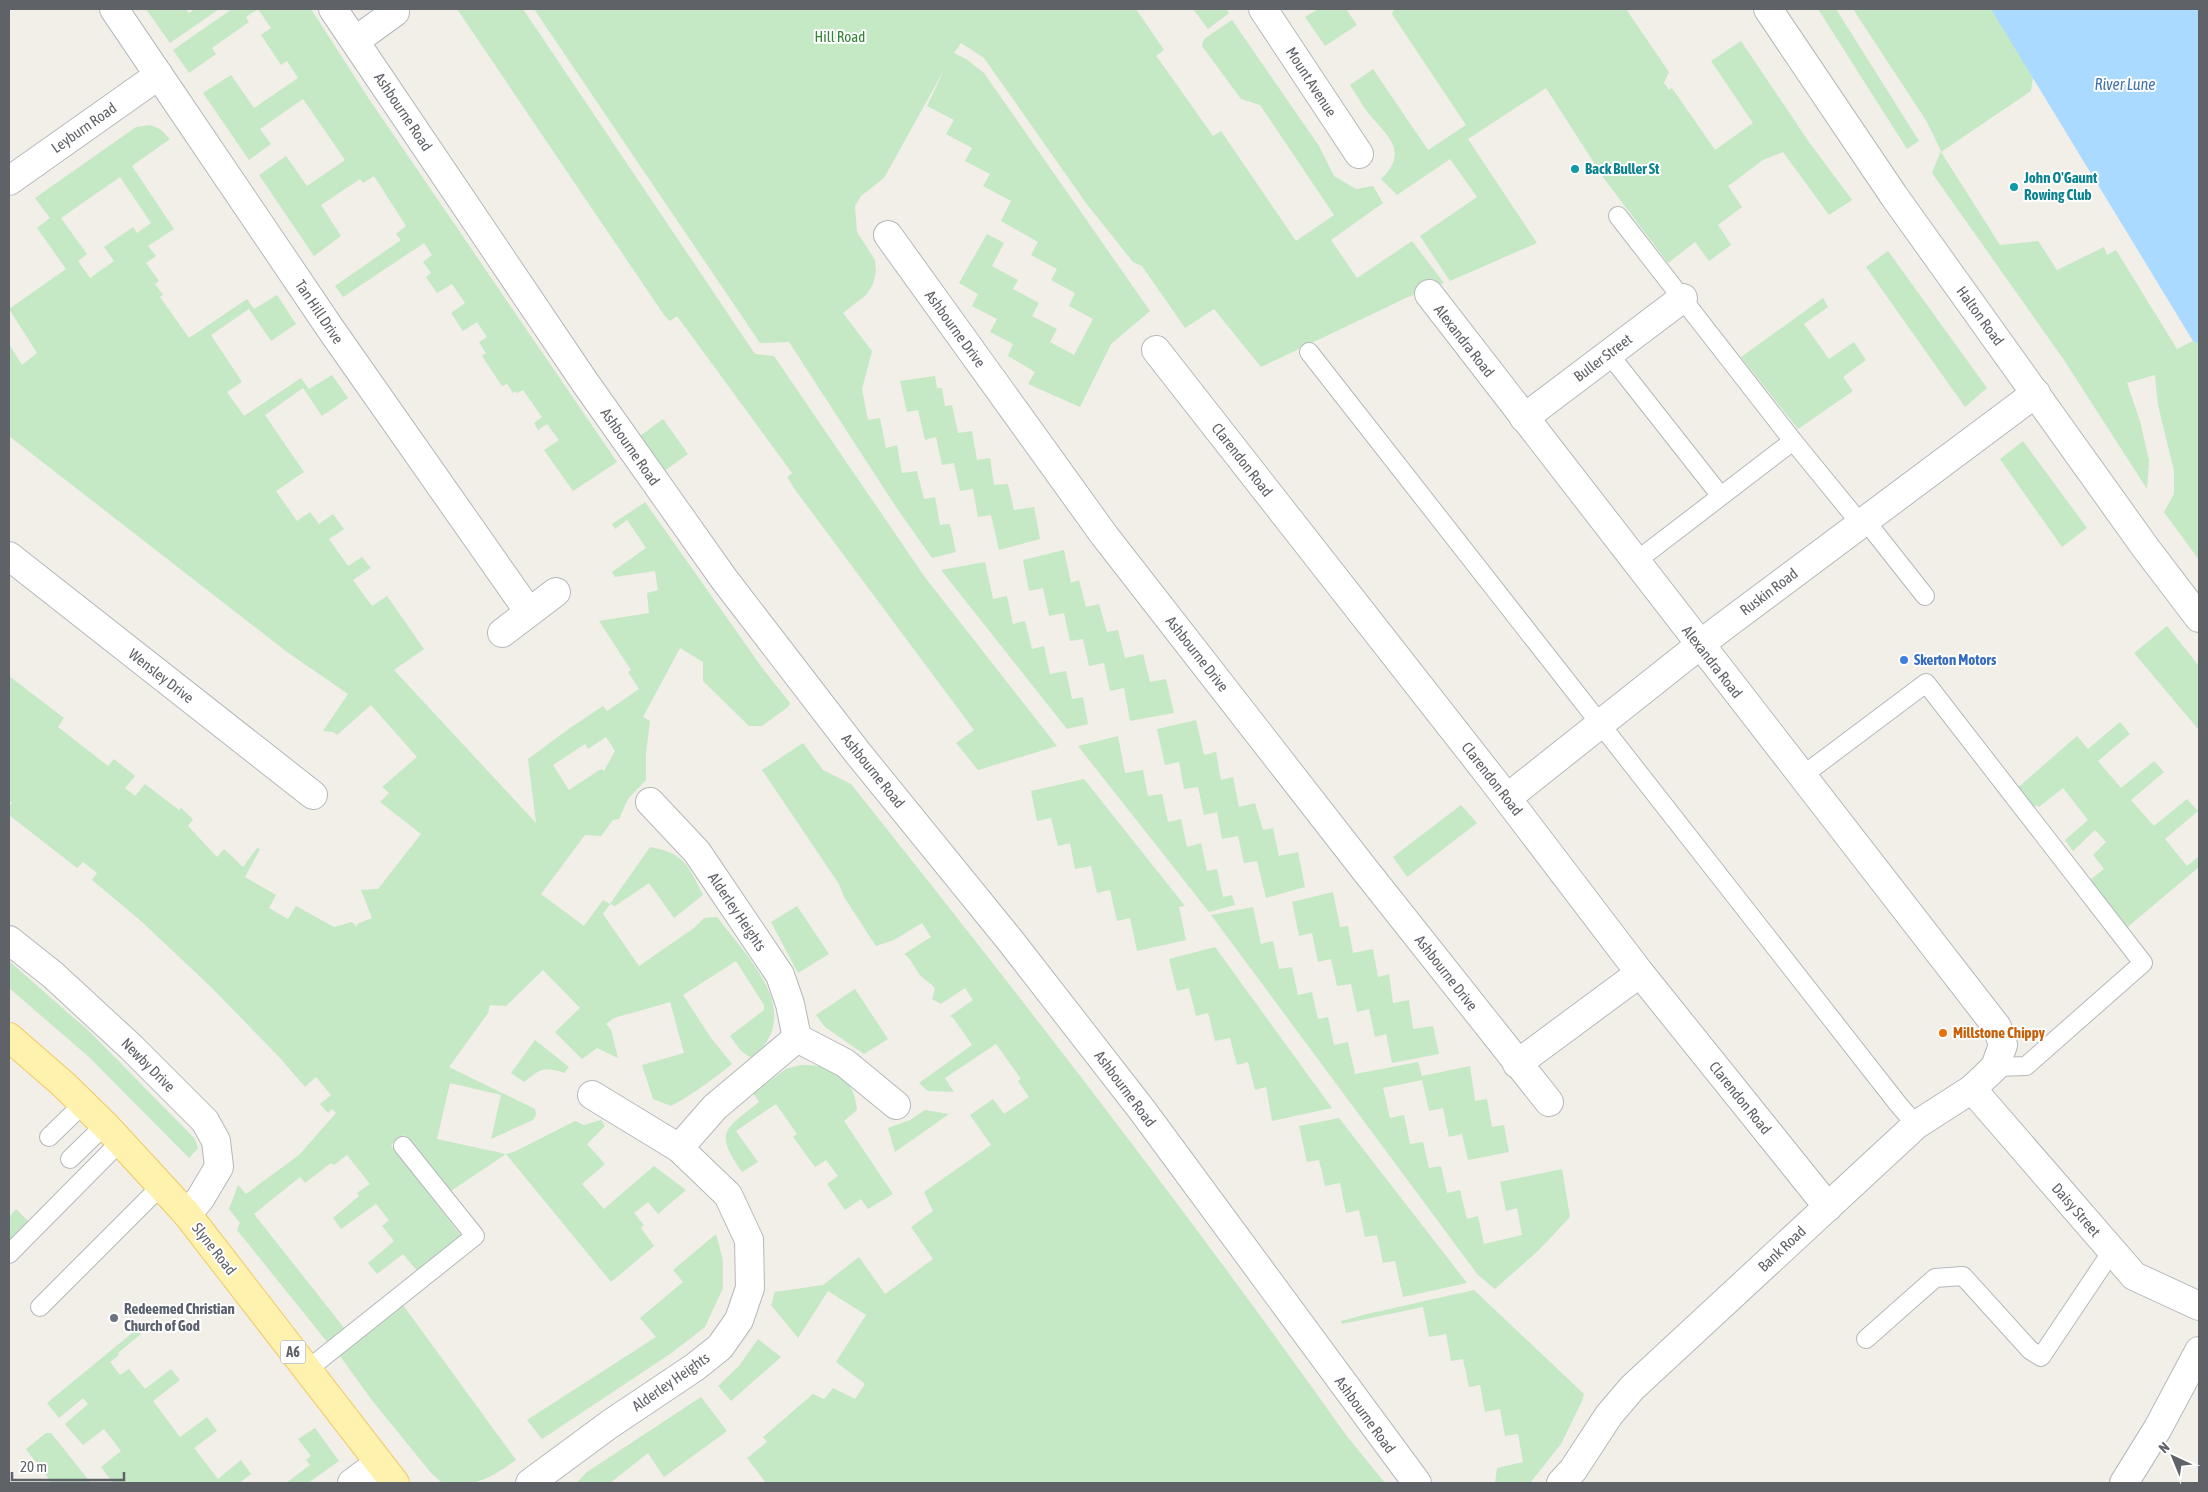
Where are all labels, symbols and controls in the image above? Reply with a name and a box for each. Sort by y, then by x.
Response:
park label: Hill Road [815,28,865,45]
street label: Mount Avenue [1283,44,1340,120]
street label: Ashbourne Road [371,69,436,154]
water label: River Lune [2094,75,2156,93]
street label: Leyburn Road [48,99,119,156]
place label: Back Buller St [1585,160,1660,177]
marker: Back Buller St [1569,163,1581,175]
place label: John O'Gaunt Rowing Club [2023,169,2098,203]
marker: John O'Gaunt Rowing Club [2008,181,2020,193]
street label: Tan Hill Drive [292,277,347,347]
street label: Halton Road [1953,283,2008,349]
street label: Ashbourne Drive [922,287,989,371]
street label: Alexandra Road [1431,301,1498,380]
street label: Buller Street [1570,330,1635,385]
street label: Ashbourne Road [597,405,663,489]
street label: Clarendon Road [1209,420,1276,500]
street label: Ruskin Road [1737,564,1801,619]
street label: Ashbourne Drive [1163,613,1232,695]
street label: Alexandra Road [1679,622,1746,701]
street label: Wensley Drive [125,645,197,706]
place label: Skerton Motors [1914,651,1997,668]
marker: Skerton Motors [1898,654,1910,666]
street label: Ashbourne Road [838,730,908,811]
street label: Clarendon Road [1459,739,1526,819]
street label: Alderley Heights [705,869,770,954]
street label: Ashbourne Drive [1412,932,1481,1014]
place label: Millstone Chippy [1953,1024,2046,1041]
marker: Millstone Chippy [1937,1027,1949,1039]
street label: Newby Drive [118,1034,179,1095]
street label: Ashbourne Road [1091,1047,1159,1130]
street label: Clarendon Road [1706,1058,1775,1137]
street label: Daisy Street [2049,1179,2104,1240]
street label: Slyne Road [189,1219,240,1278]
street label: Bank Road [1754,1222,1809,1275]
place label: Redeemed Christian Church of God [124,1300,235,1334]
marker: Redeemed Christian Church of God [108,1312,120,1324]
road number: A6 [280,1340,306,1364]
street label: Alderley Heights [629,1349,713,1415]
street label: Ashbourne Road [1332,1373,1399,1456]
north arrow [2148,1432,2198,1482]
text: N [2155,1439,2172,1456]
scale bar [12,1450,125,1482]
text: 20 m [20,1458,47,1475]

